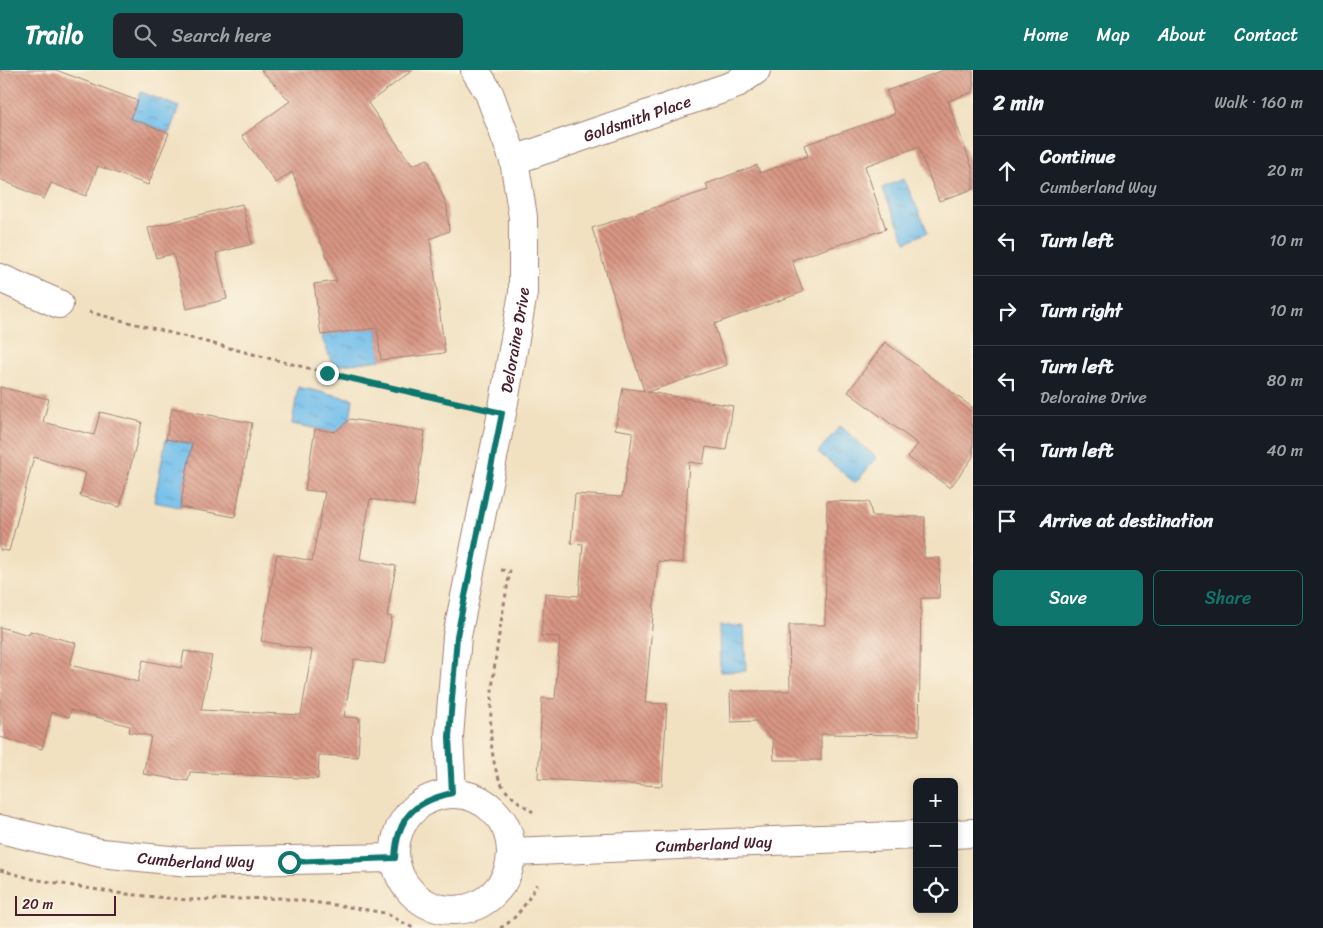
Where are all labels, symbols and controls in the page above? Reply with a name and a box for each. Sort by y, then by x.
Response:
search box [113,13,463,58]
text: Trailo [25,14,83,56]
text: Search here [171,19,272,52]
text: Home [1024,19,1069,51]
text: Map [1097,19,1130,51]
text: About [1158,19,1206,51]
text: Contact [1234,19,1298,51]
icon: search [131,21,159,49]
text: 2 min [993,84,1044,122]
street label: Goldsmith Place [579,86,695,150]
text: Walk · 160 m [1214,88,1303,117]
text: Continue [1040,140,1116,173]
text: 20 m [1267,156,1303,185]
icon: ahead [993,157,1021,185]
text: Cumberland Way [1040,173,1157,202]
text: Turn left [1040,224,1113,257]
text: 10 m [1270,226,1303,255]
icon: left [993,227,1021,255]
street label: Deloraine Drive [491,287,538,395]
text: Turn right [1040,294,1122,327]
text: 10 m [1270,296,1303,325]
icon: right [993,297,1021,325]
text: Turn left [1040,350,1113,383]
route end [316,362,339,385]
text: 80 m [1267,366,1303,395]
icon: left [993,367,1021,395]
text: Deloraine Drive [1040,383,1147,412]
text: Turn left [1040,434,1113,467]
text: 40 m [1266,436,1303,465]
icon: left [993,437,1021,465]
text: Arrive at destination [1040,504,1213,537]
icon: arrive [993,507,1021,535]
button: Save [993,570,1143,626]
button: Share [1153,570,1303,626]
map controls [913,778,958,913]
button: + [913,778,958,823]
button: − [913,823,958,868]
street label: Cumberland Way [655,827,773,860]
street label: Cumberland Way [136,842,255,877]
route start [278,851,301,874]
button: locate [913,868,958,913]
text: 20 m [22,892,53,917]
scale bar [15,893,116,916]

